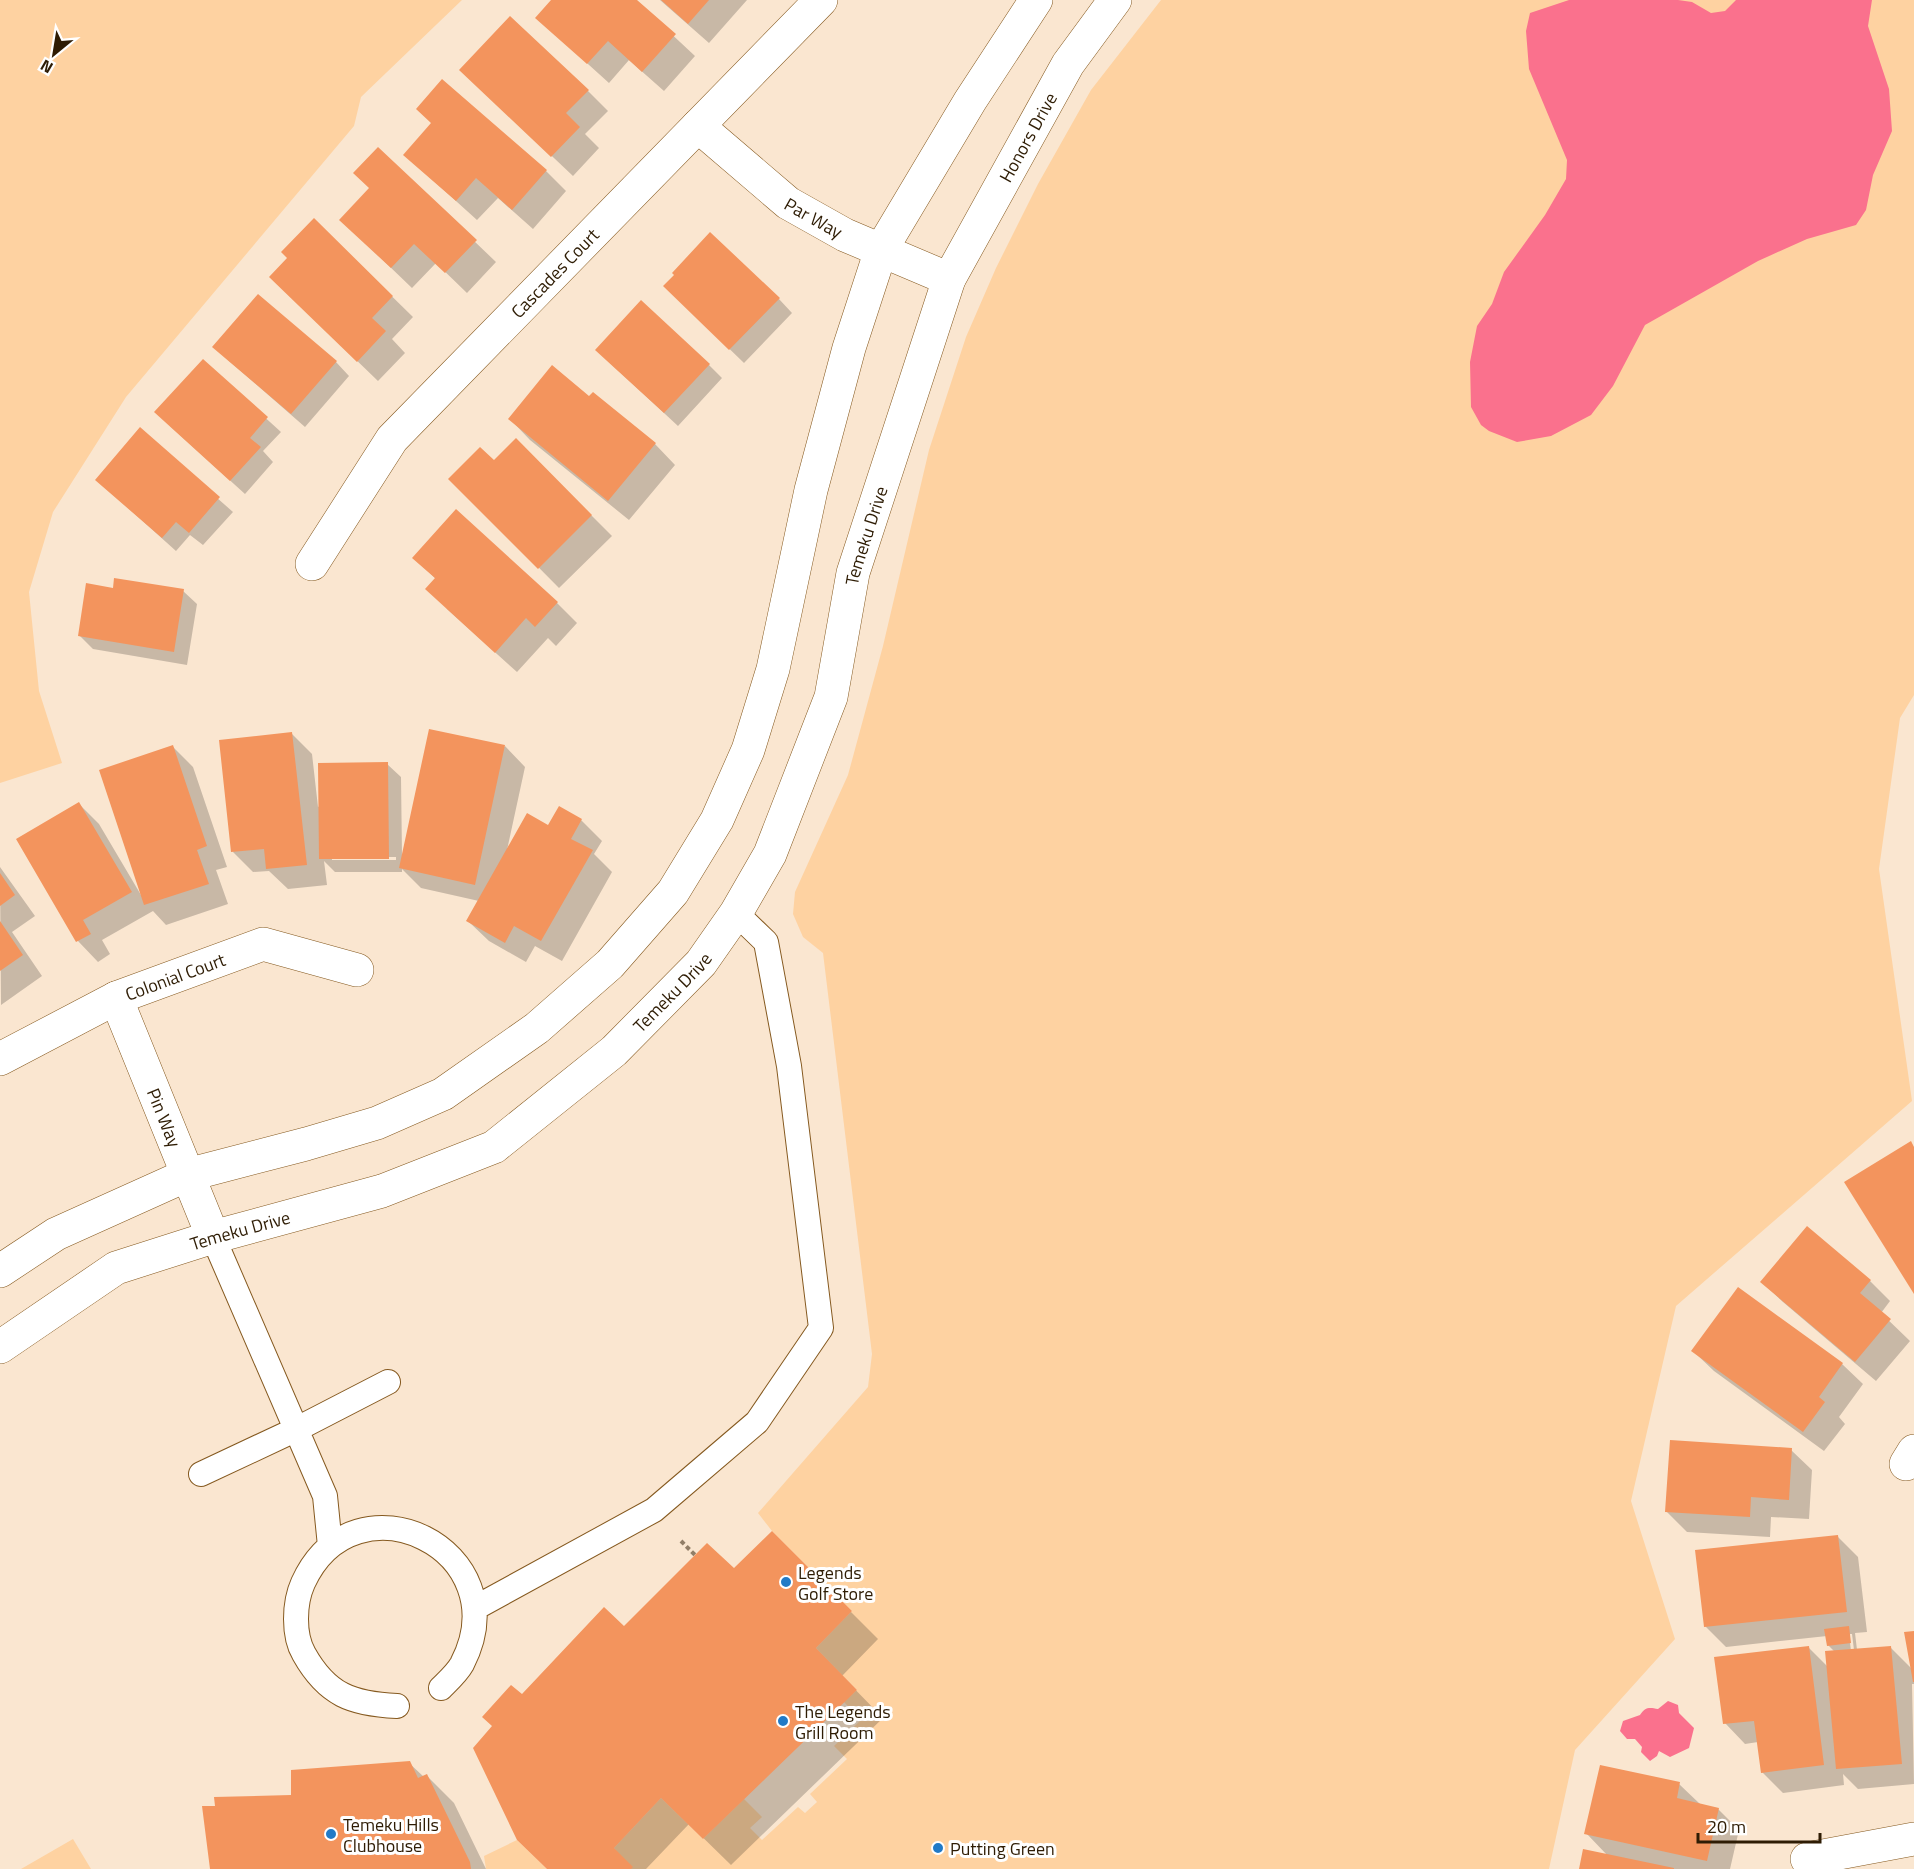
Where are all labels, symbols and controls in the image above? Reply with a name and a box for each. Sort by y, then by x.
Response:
north arrow [24,24,84,84]
text: N [36,54,57,80]
street label: Honors Drive [992,87,1063,187]
street label: Par Way [780,190,848,245]
street label: Cascades Court [504,221,605,324]
street label: Temeku Drive [838,483,894,587]
street label: Colonial Court [121,945,230,1007]
street label: Temeku Drive [626,947,718,1038]
street label: Pin Way [140,1084,189,1151]
street label: Temeku Drive [186,1203,293,1257]
place label: Legends Golf Store [798,1559,873,1607]
marker: Legends Golf Store [779,1575,793,1589]
place label: The Legends Grill Room [795,1698,891,1746]
marker: The Legends Grill Room [776,1714,790,1728]
scale bar [1698,1806,1820,1844]
place label: Temeku Hills Clubhouse [343,1811,439,1859]
text: 20 m [1707,1813,1746,1840]
marker: Temeku Hills Clubhouse [324,1827,338,1841]
place label: Putting Green [950,1835,1055,1862]
marker: Putting Green [931,1841,945,1855]

